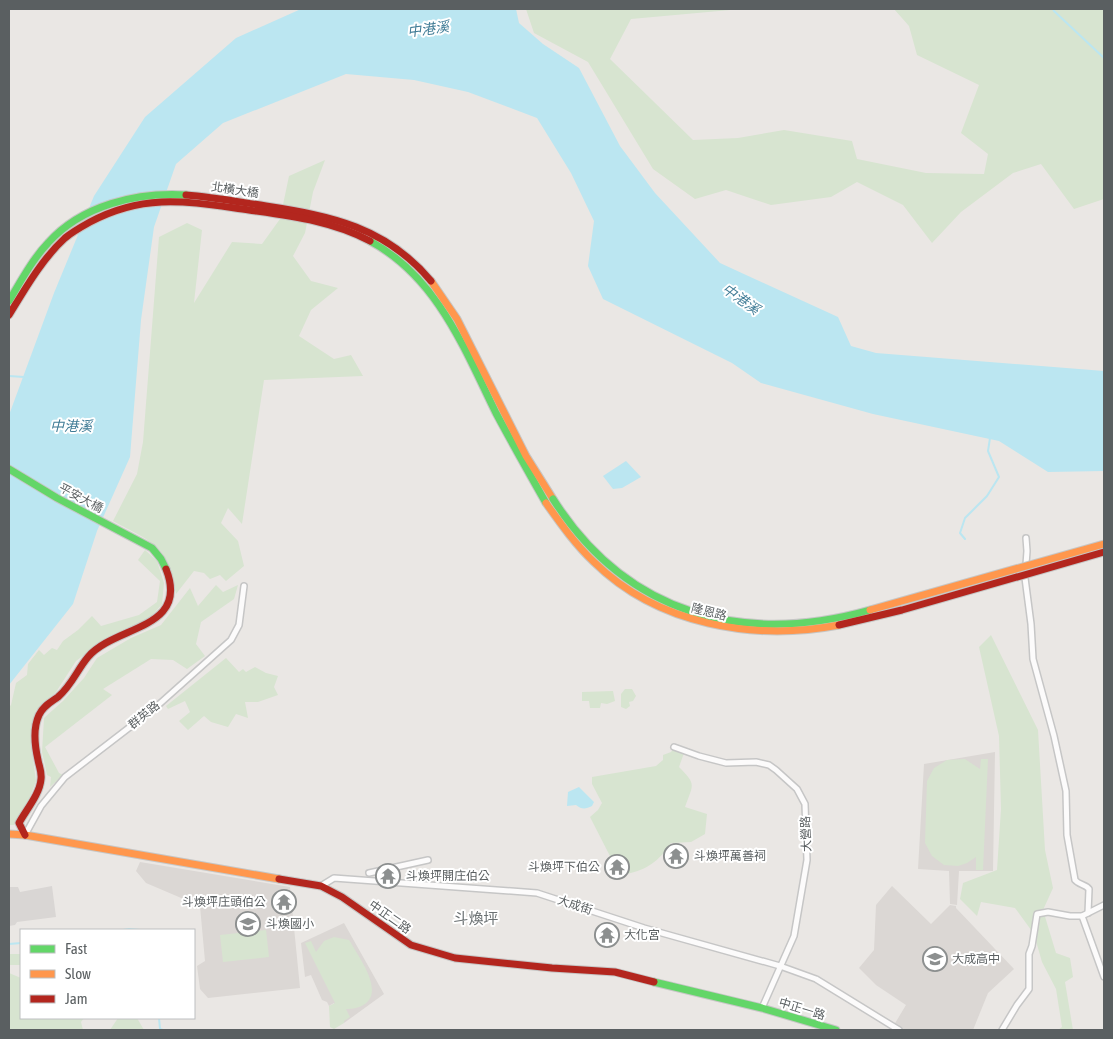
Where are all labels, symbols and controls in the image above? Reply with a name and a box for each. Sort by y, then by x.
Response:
water label: 中港溪 [406,18,452,40]
street label: 北橫大橋 [210,180,260,200]
water label: 中港溪 [719,280,764,319]
water label: 中港溪 [50,418,94,434]
street label: 平安大橋 [57,481,105,515]
street label: 隆恩路 [690,601,728,623]
street label: 群英路 [126,698,162,732]
street label: 大營路 [798,816,814,852]
temple icon: 斗煥坪萬善祠 [663,843,689,869]
place label: 斗煥坪萬善祠 [694,849,766,863]
temple icon: 斗煥坪下伯公 [604,854,630,880]
place label: 斗煥坪下伯公 [528,860,600,874]
temple icon: 斗煥坪開庄伯公 [375,863,401,889]
place label: 斗煥坪開庄伯公 [406,869,490,883]
temple icon: 斗煥坪庄頭伯公 [271,889,297,915]
street label: 大成街 [556,893,594,917]
place label: 斗煥坪庄頭伯公 [182,895,266,909]
street label: 中正二路 [366,897,414,937]
district label: 斗煥坪 [453,910,499,927]
school or university icon: 斗煥國小 [235,911,261,937]
place label: 斗煥國小 [266,917,314,931]
temple icon: 大化宮 [594,922,620,948]
place label: 大化宮 [624,928,660,942]
legend [20,929,195,1019]
text: Fast [65,940,87,957]
school or university icon: 大成高中 [922,946,948,972]
place label: 大成高中 [952,952,1000,966]
text: Slow [65,965,91,982]
text: Jam [65,990,88,1007]
street label: 中正一路 [777,995,827,1023]

